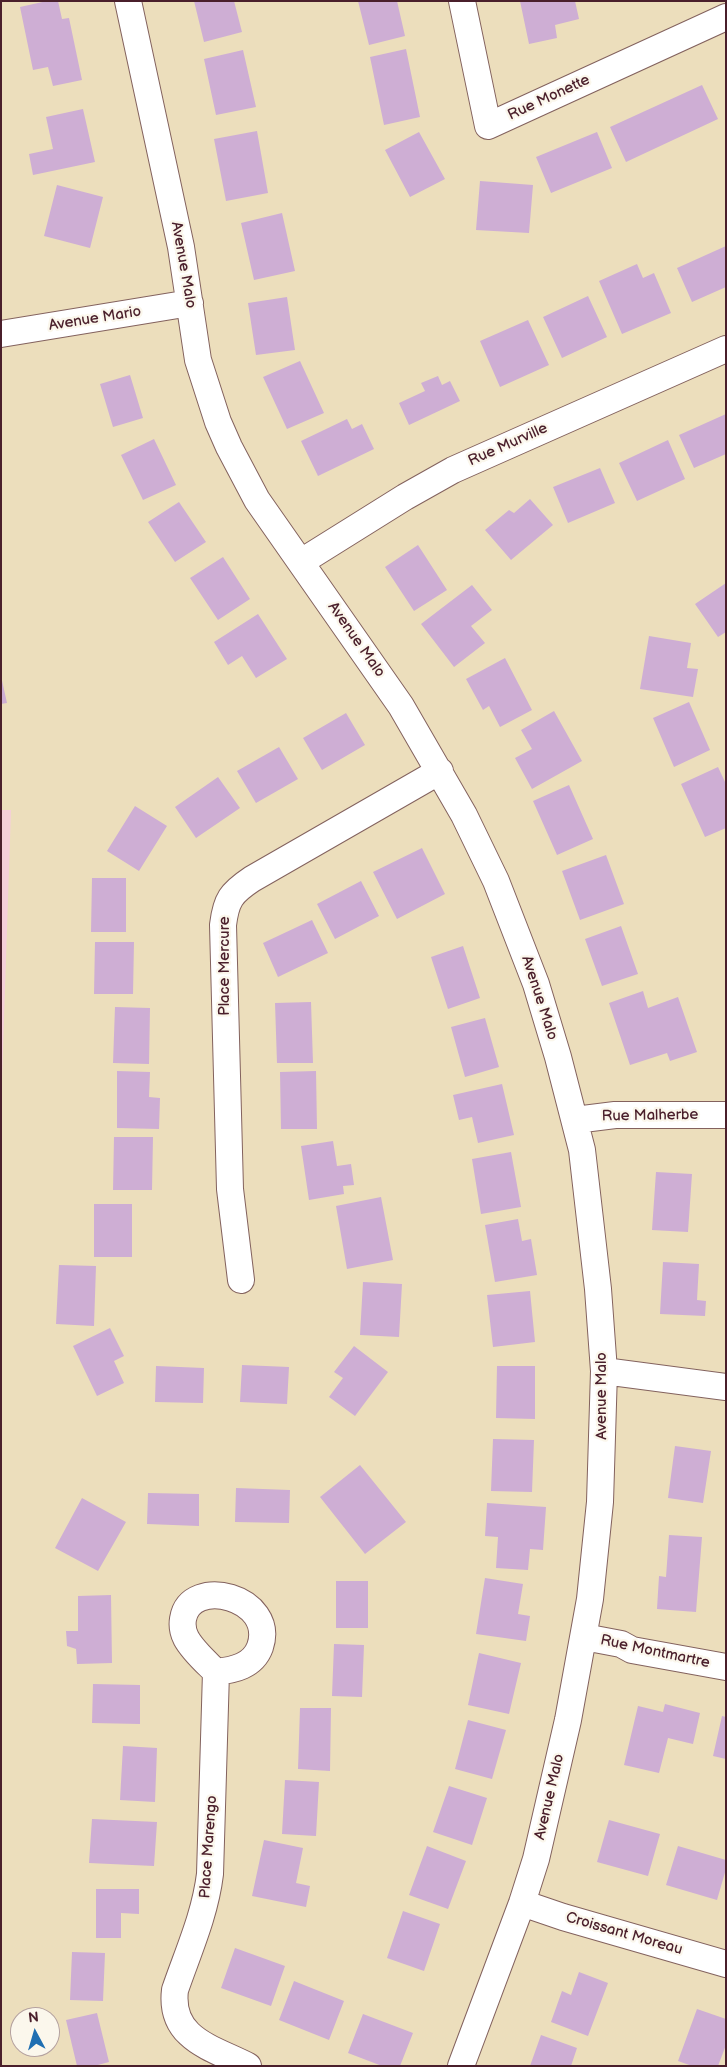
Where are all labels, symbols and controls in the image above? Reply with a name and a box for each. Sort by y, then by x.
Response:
street label: Rue Monette [505,71,593,125]
street label: Avenue Malo [167,220,199,310]
street label: Avenue Mario [48,303,142,335]
street label: Rue Murville [466,420,550,470]
street label: Avenue Malo [324,599,388,681]
street label: Place Mercure [216,916,234,1016]
street label: Avenue Malo [517,954,561,1042]
street label: Rue Malherbe [602,1106,698,1126]
street label: Avenue Malo [593,1352,611,1440]
street label: Rue Montmartre [599,1632,711,1672]
street label: Avenue Malo [531,1752,569,1842]
street label: Place Marengo [196,1795,222,1899]
street label: Croissant Moreau [564,1909,684,1959]
north arrow [10,2007,60,2057]
text: N [27,2009,40,2027]

